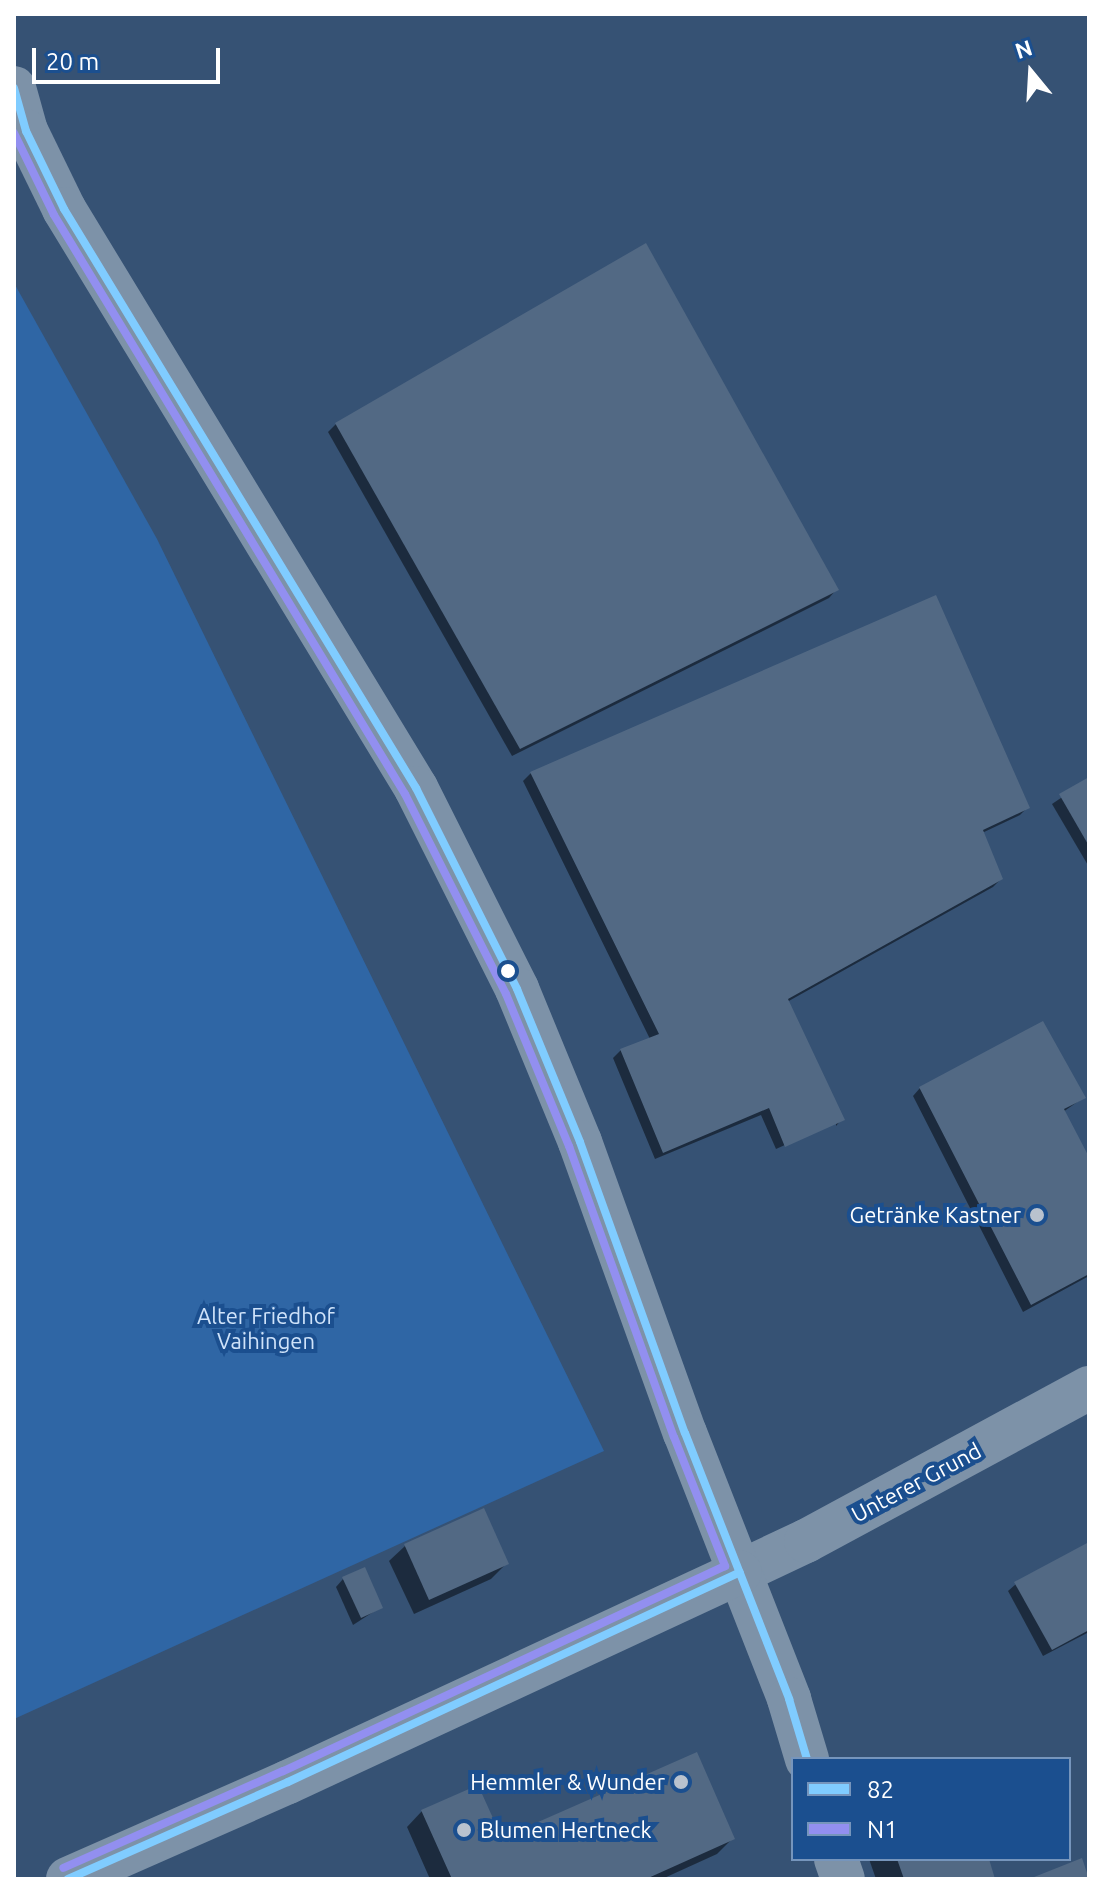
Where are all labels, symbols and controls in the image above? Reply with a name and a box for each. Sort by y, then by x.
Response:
scale bar [36,32,224,82]
north arrow [991,32,1071,112]
text: N [1012,34,1035,63]
text: 20 m [46,48,99,75]
unlabelled marker [500,963,516,979]
place label: Getränke Kastner [850,1202,1021,1228]
marker: Getränke Kastner [1028,1206,1046,1224]
park label: Alter Friedhof Vaihingen [197,1302,335,1354]
street label: Unterer Grund [847,1437,985,1527]
legend [791,1757,1071,1861]
place label: Hemmler & Wunder [470,1769,665,1795]
marker: Hemmler & Wunder [672,1773,690,1791]
text: 82 [867,1776,894,1803]
text: N1 [867,1816,898,1843]
place label: Blumen Hertneck [480,1817,652,1843]
marker: Blumen Hertneck [455,1821,473,1839]

